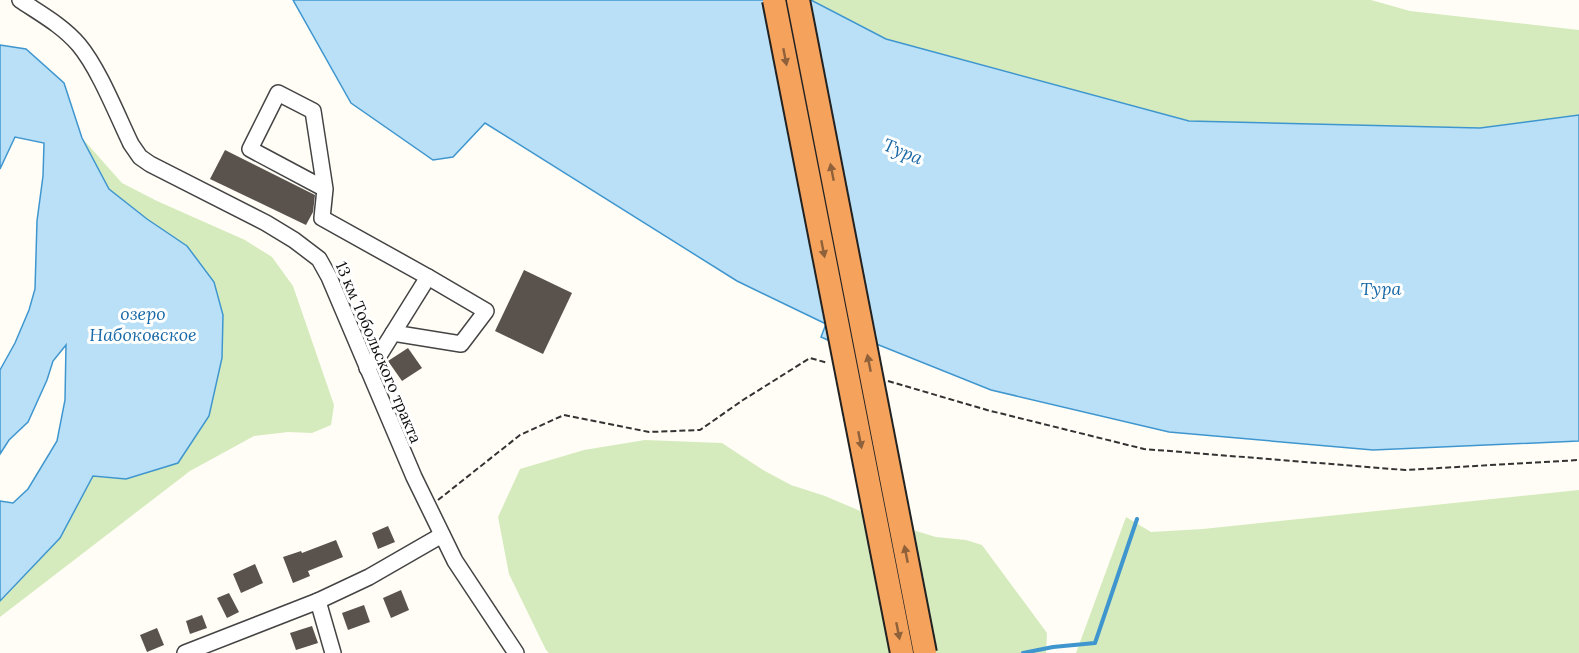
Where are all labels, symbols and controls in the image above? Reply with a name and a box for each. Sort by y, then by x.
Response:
one-way arrow [781,48,790,67]
water label: Тура [880,133,926,169]
one-way arrow [827,162,836,181]
one-way arrow [819,239,828,258]
street label: 13 км Тобольского тракта [332,258,426,446]
water label: Тура [1361,277,1402,300]
water label: озеро Набоковское [89,302,197,346]
one-way arrow [864,353,873,372]
one-way arrow [856,431,865,450]
one-way arrow [901,545,910,564]
one-way arrow [894,622,903,641]

